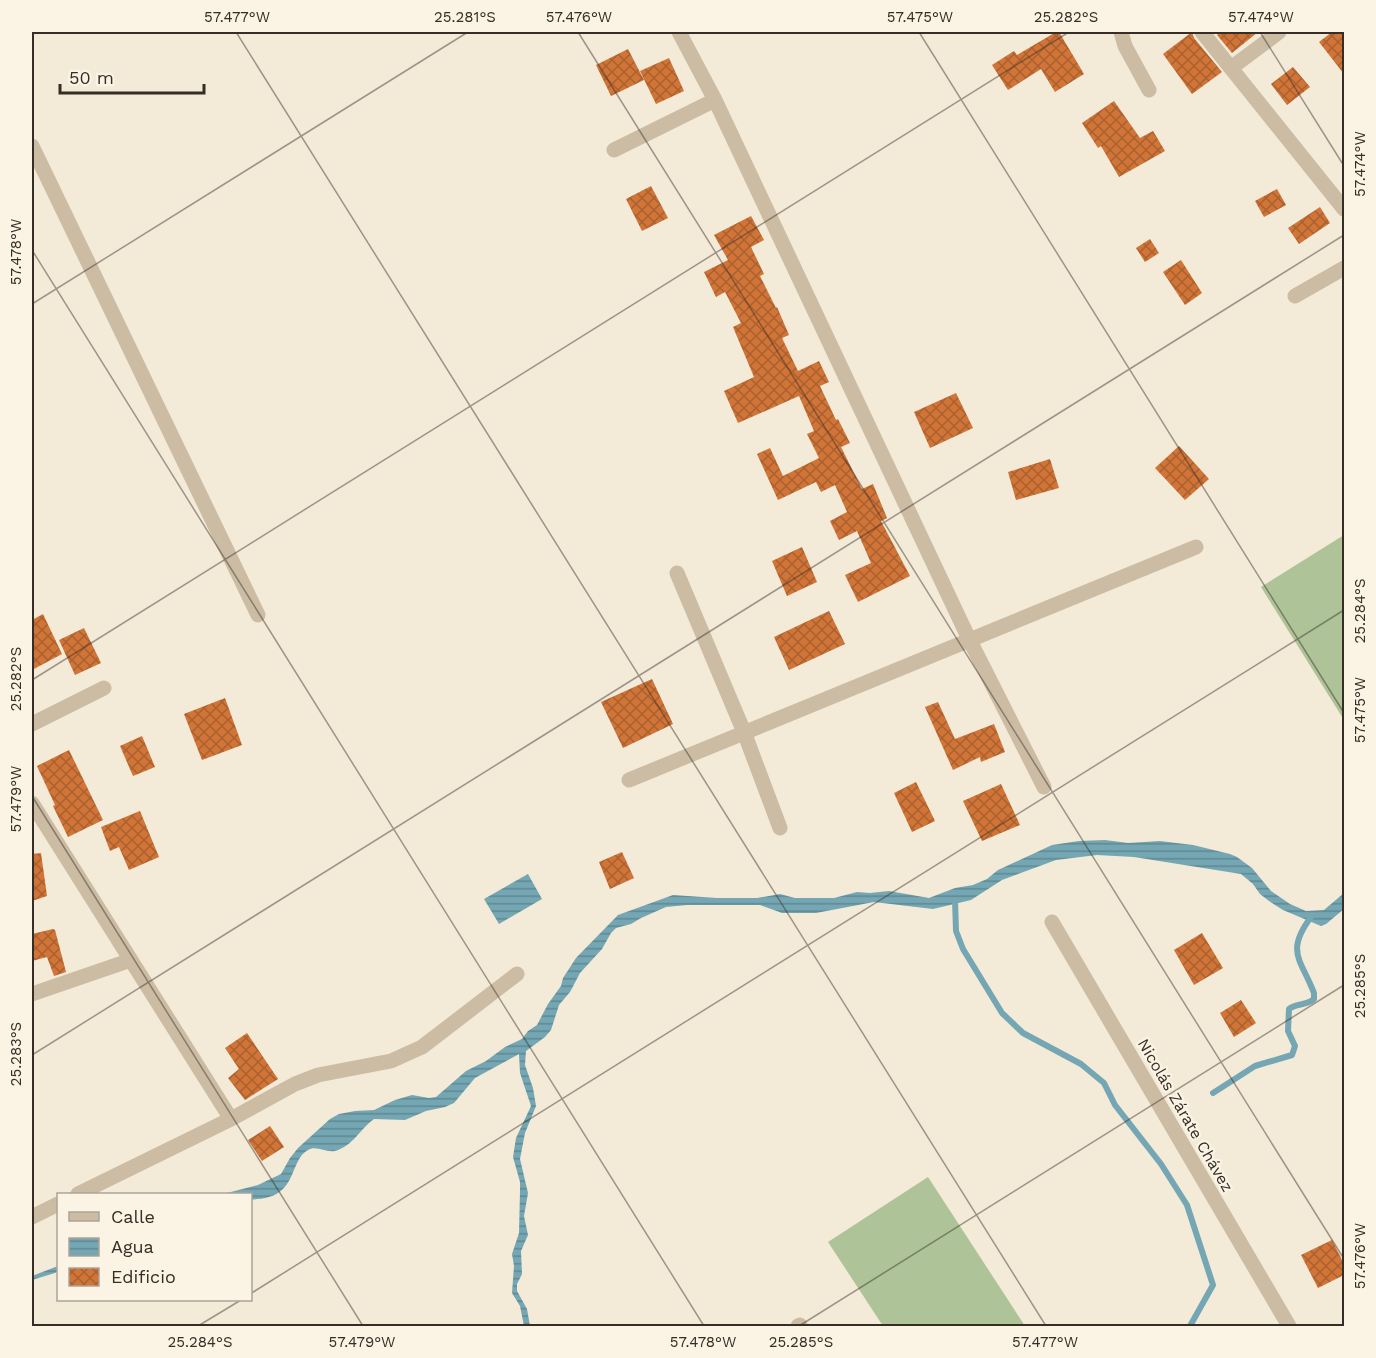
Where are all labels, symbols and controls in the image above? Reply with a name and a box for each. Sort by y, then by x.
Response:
text: 57.477°W [204,8,270,26]
text: 25.281°S [434,8,496,26]
text: 57.476°W [546,8,612,26]
text: 57.475°W [887,8,953,26]
text: 25.282°S [1034,8,1098,26]
text: 57.474°W [1228,8,1294,26]
scale bar [60,57,204,95]
text: 50 m [69,67,114,88]
text: 57.474°W [1351,131,1369,197]
text: 57.478°W [7,219,25,285]
text: 25.284°S [1351,578,1369,644]
text: 25.282°S [7,647,25,711]
text: 57.475°W [1351,677,1369,743]
text: 57.479°W [7,766,25,832]
text: 25.285°S [1351,954,1369,1018]
text: 25.283°S [7,1022,25,1086]
street label: Nicolás Zárate Chávez [1134,1035,1237,1195]
legend [57,1193,252,1301]
text: Calle [111,1206,155,1227]
text: 57.476°W [1351,1223,1369,1289]
text: Agua [111,1236,154,1257]
text: Edificio [111,1266,176,1287]
text: 25.284°S [167,1333,233,1351]
text: 57.479°W [329,1333,395,1351]
text: 57.478°W [670,1333,736,1351]
text: 25.285°S [769,1333,833,1351]
text: 57.477°W [1012,1333,1078,1351]

